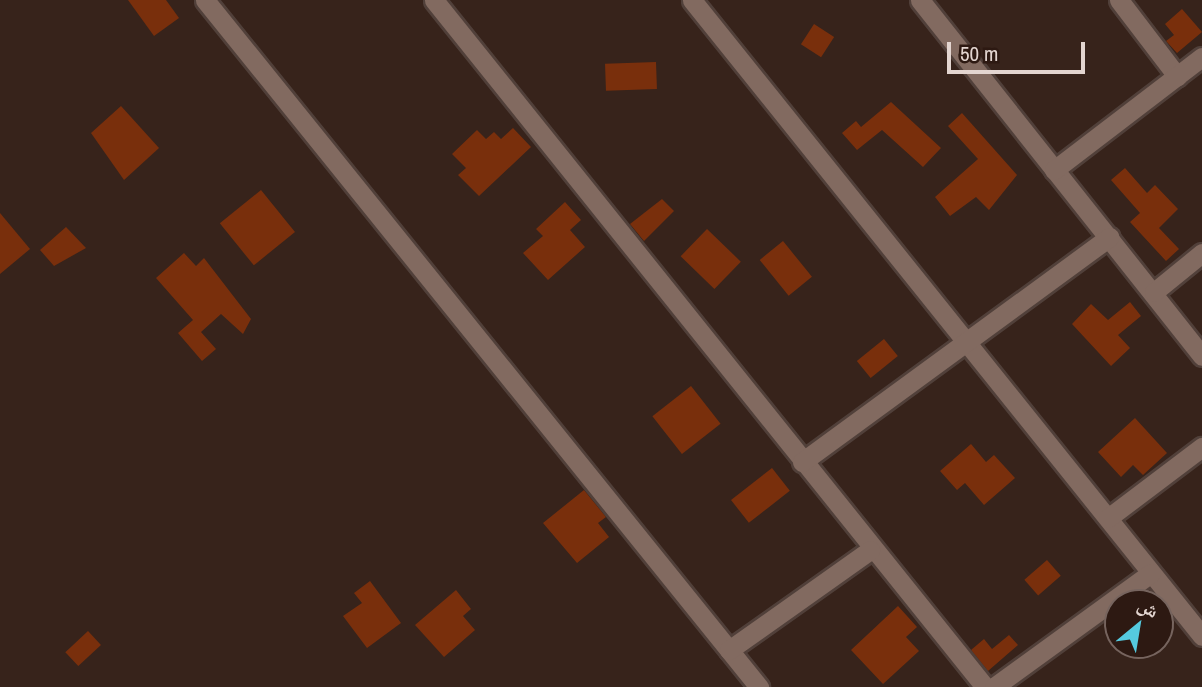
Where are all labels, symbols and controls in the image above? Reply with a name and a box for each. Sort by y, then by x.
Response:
scale bar [950,28,1088,72]
text: 50 m [960,39,998,68]
north arrow [1104,589,1174,659]
text: ش [1133,591,1164,624]

